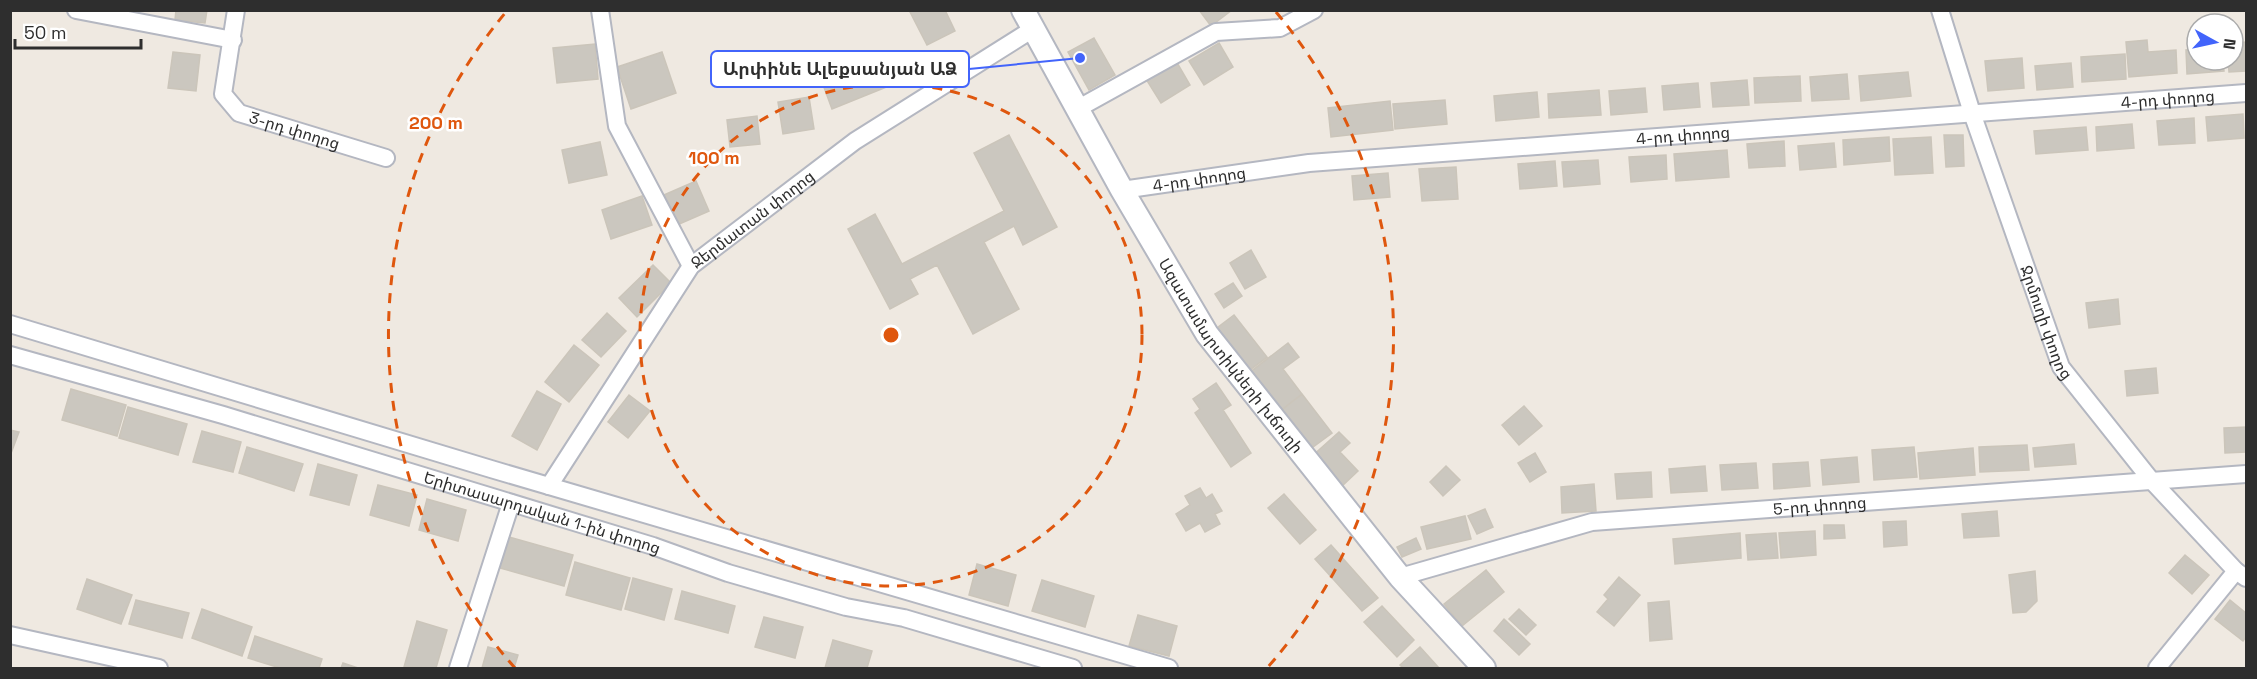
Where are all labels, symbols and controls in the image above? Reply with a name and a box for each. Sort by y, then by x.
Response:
scale bar [15,12,141,50]
north arrow [2185,12,2245,72]
text: 50 m [24,21,66,44]
text: N [2218,37,2241,51]
callout: Արփինե Ալեքսանյան ԱՁ [711,51,969,87]
text: Արփինե Ալեքսանյան ԱՁ [723,57,957,80]
street label: 4-րդ փողոց [2120,85,2215,113]
street label: 3-րդ փողոց [247,107,342,154]
text: 200 m [409,111,463,134]
street label: 4-րդ փողոց [1635,122,1731,150]
text: 100 m [688,146,740,169]
street label: 4-րդ փողոց [1151,162,1247,196]
street label: Ջերմատան փողոց [687,166,819,273]
street label: Ազատամարտիկների խճուղի [1154,254,1308,458]
street label: Ջրմուղի փողոց [2015,263,2077,384]
centre of rings [881,325,901,345]
street label: Երիտասարդական 1-ին փողոց [421,467,664,559]
street label: 5-րդ փողոց [1772,492,1867,520]

